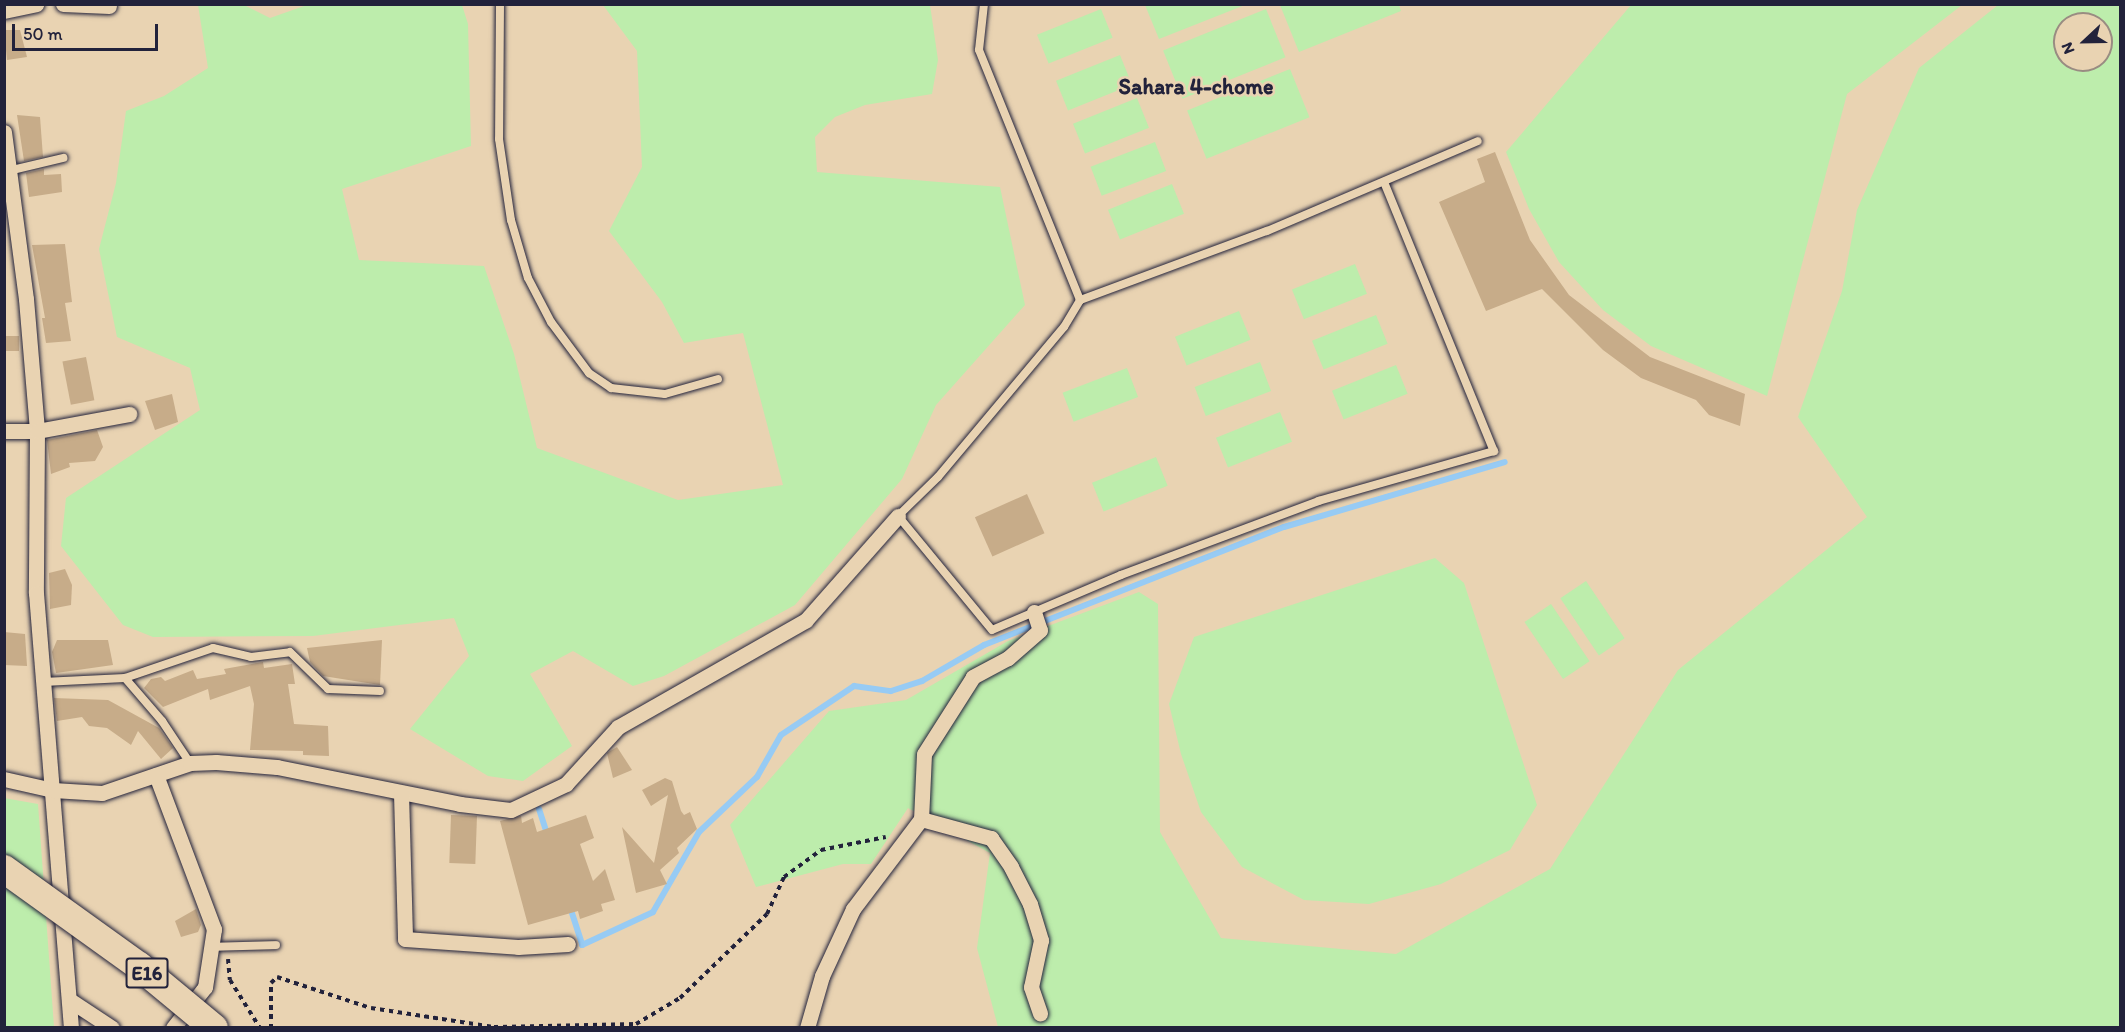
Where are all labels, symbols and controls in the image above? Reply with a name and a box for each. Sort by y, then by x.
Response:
scale bar [15,12,160,50]
north arrow [2053,12,2113,72]
text: 50 m [23,23,63,45]
text: N [2057,40,2079,57]
district label: Sahara 4-chome [1119,74,1273,100]
road number: E16 [124,956,170,990]

